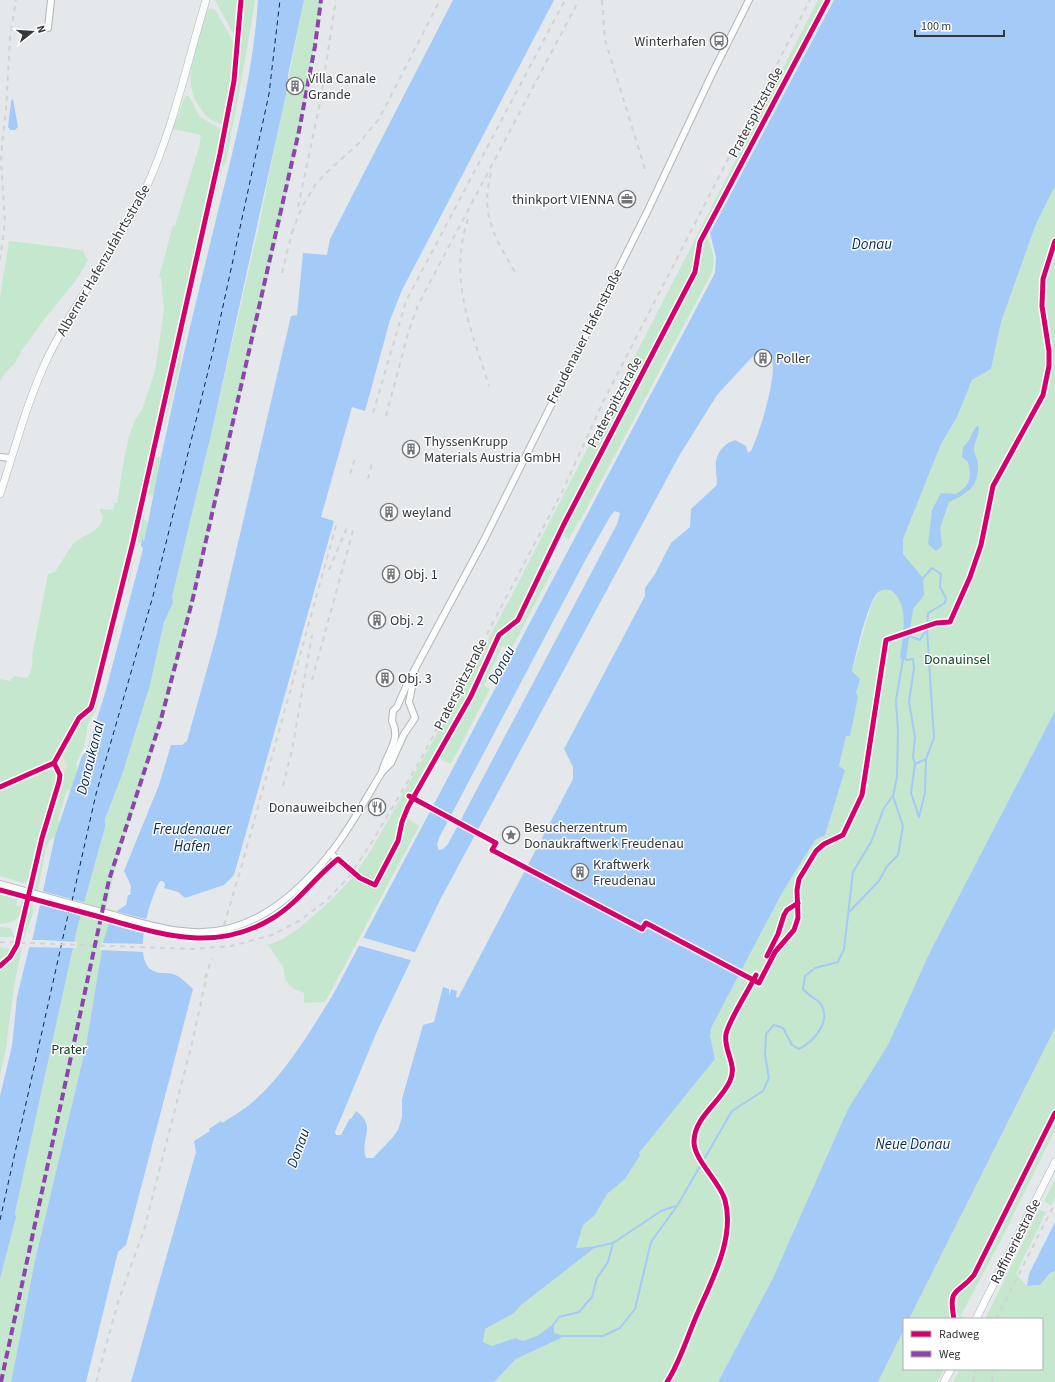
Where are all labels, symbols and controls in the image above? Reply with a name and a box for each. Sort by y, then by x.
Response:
north arrow [12,12,52,52]
scale bar [915,12,1004,38]
text: 100 m [921,18,951,35]
text: N [33,24,49,35]
bus stop icon: Winterhafen [709,31,729,51]
place label: Winterhafen [634,32,706,52]
street label: Praterspitzstraße [724,63,788,161]
place label: Villa Canale Grande [308,69,376,105]
building icon: Villa Canale Grande [285,76,305,96]
street label: Alberner Hafenzufahrtsstraße [52,181,156,340]
office icon: thinkport VIENNA [617,189,637,209]
place label: thinkport VIENNA [512,190,614,210]
water label: Donau [852,234,892,255]
street label: Freudenauer Hafenstraße [542,265,628,407]
building icon: Poller [753,348,773,368]
place label: Poller [776,349,810,369]
street label: Praterspitzstraße [583,353,647,451]
place label: ThyssenKrupp Materials Austria GmbH [424,432,561,468]
building icon: ThyssenKrupp Materials Austria GmbH [401,439,421,459]
building icon: weyland [379,502,399,522]
place label: weyland [402,503,452,523]
building icon: Obj. 1 [381,564,401,584]
place label: Obj. 1 [404,565,438,585]
building icon: Obj. 2 [367,610,387,630]
place label: Obj. 2 [390,611,424,631]
street label: Praterspitzstraße [429,635,493,734]
water label: Donau [483,642,520,688]
park label: Donauinsel [924,650,990,670]
building icon: Obj. 3 [375,668,395,688]
place label: Obj. 3 [398,669,432,689]
water label: Donaukanal [71,719,110,797]
restaurant icon: Donauweibchen [367,797,387,817]
place label: Donauweibchen [269,798,364,818]
place label: Besucherzentrum Donaukraftwerk Freudenau [524,818,684,854]
water label: Freudenauer Hafen [153,819,232,857]
place icon: Besucherzentrum Donaukraftwerk Freudenau [501,825,521,845]
place label: Kraftwerk Freudenau [593,855,656,891]
building icon: Kraftwerk Freudenau [570,862,590,882]
park label: Prater [51,1040,87,1060]
water label: Donau [282,1125,315,1171]
water label: Neue Donau [876,1134,951,1155]
street label: Raffineriestraße [986,1195,1046,1288]
legend [903,1318,1043,1370]
text: Radweg [939,1326,979,1343]
text: Weg [939,1346,960,1363]

